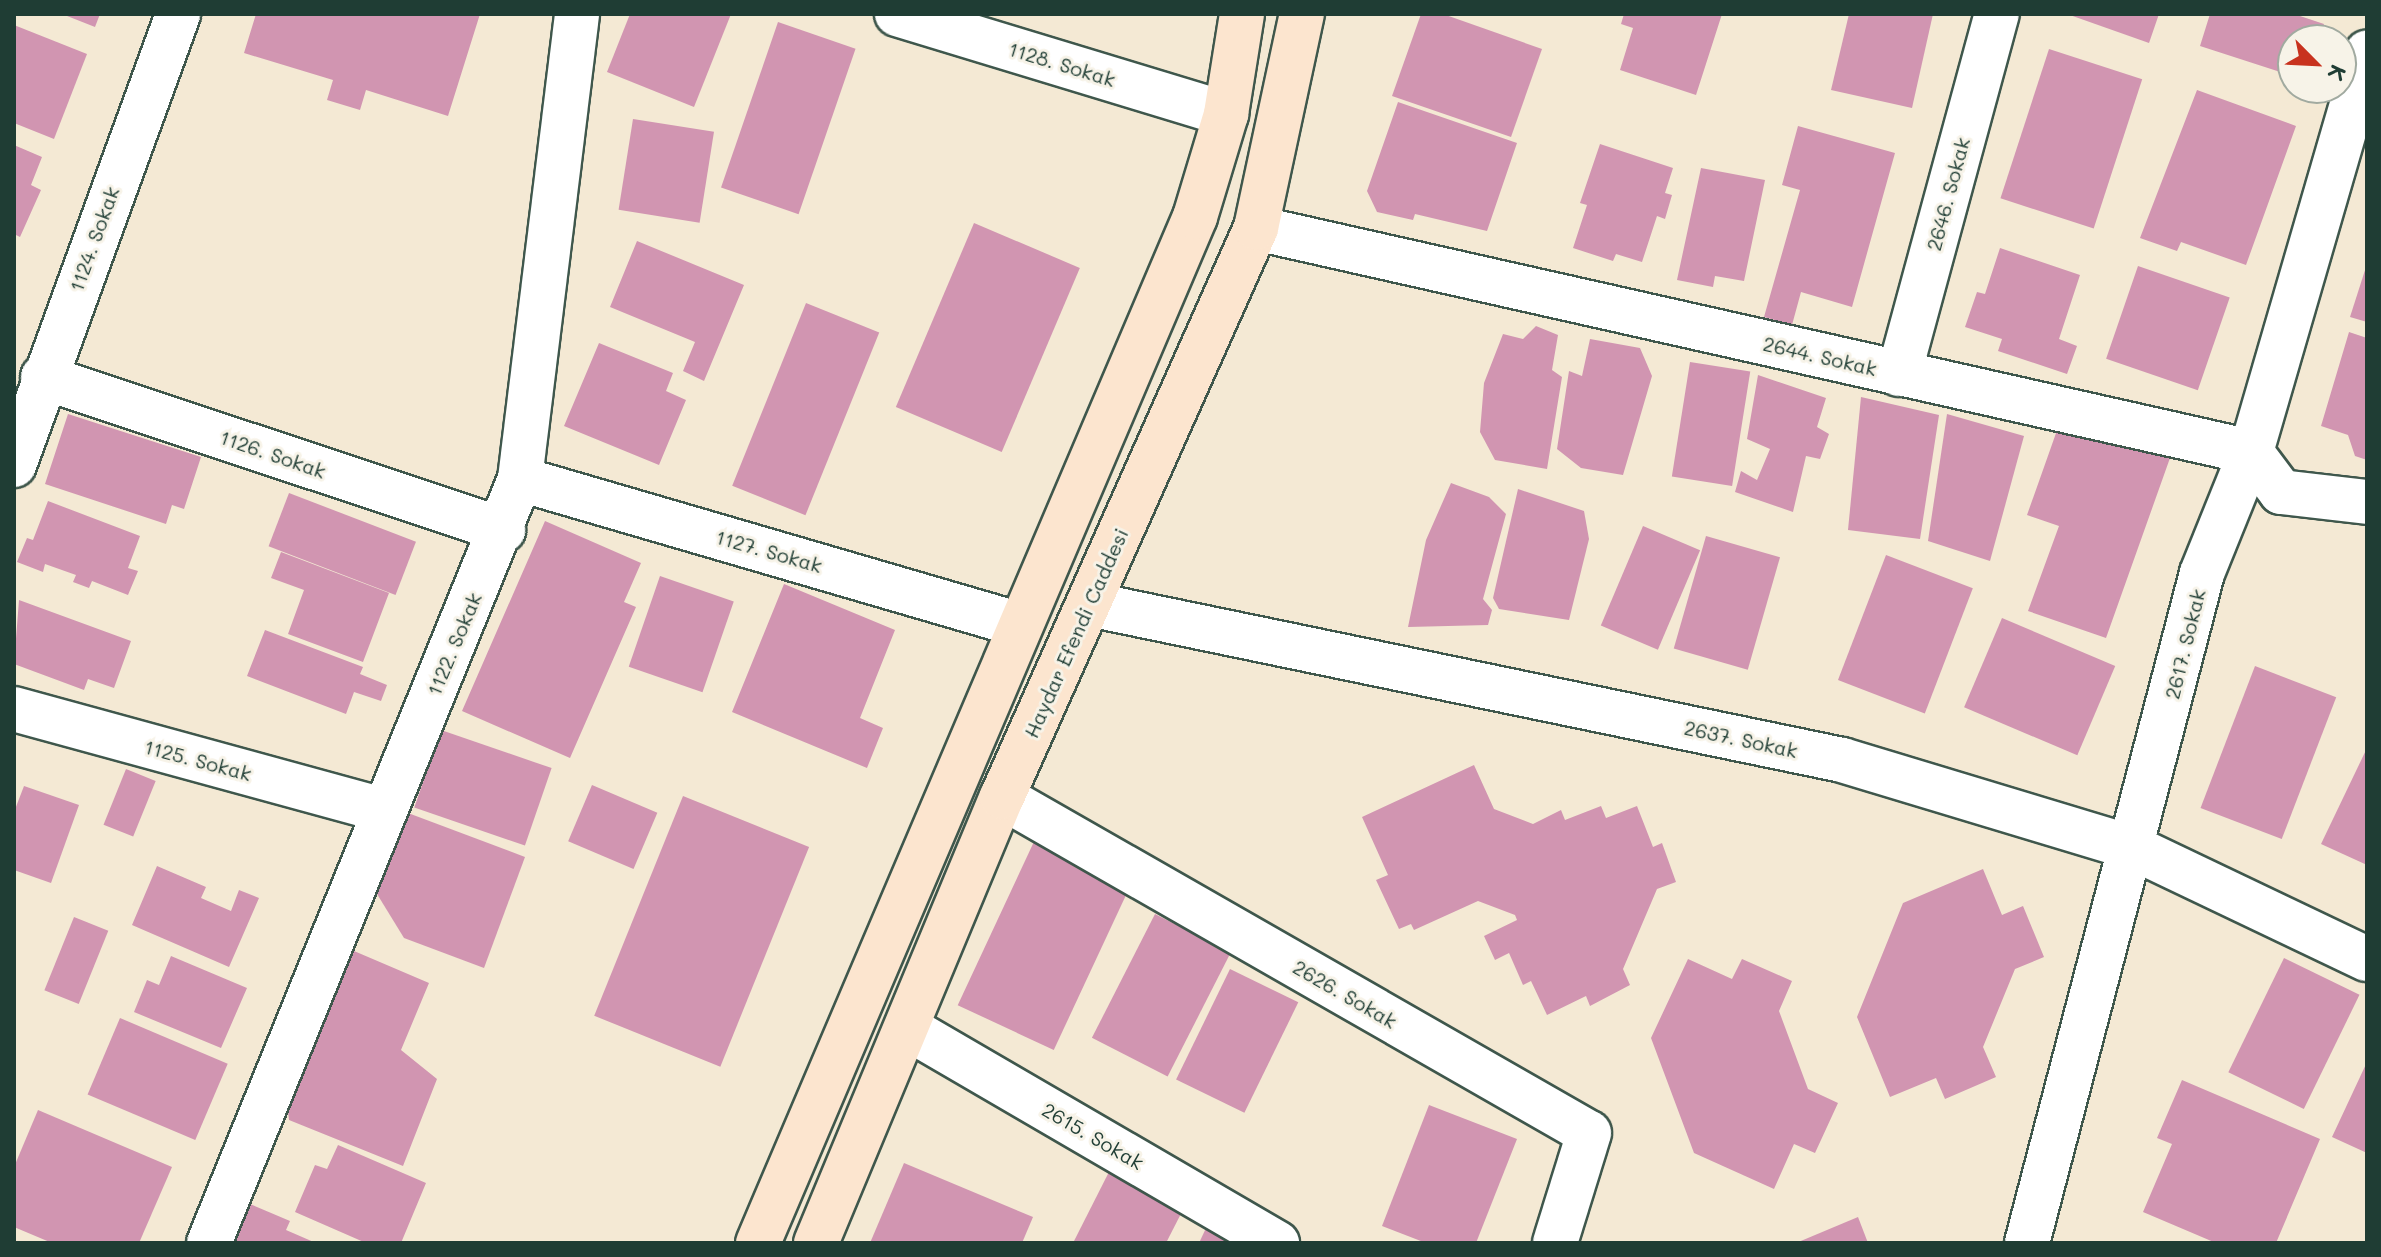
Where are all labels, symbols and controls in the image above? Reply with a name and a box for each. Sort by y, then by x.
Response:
north arrow [2277,24,2357,104]
street label: 1128. Sokak [1006,36,1118,92]
text: K [2321,61,2354,86]
street label: 2646. Sokak [1921,135,1975,253]
street label: 1124. Sokak [64,183,124,295]
street label: 2644. Sokak [1761,331,1879,381]
street label: 1126. Sokak [217,425,329,483]
street label: 1127. Sokak [713,524,825,578]
street label: Haydar Efendi Caddesi [1019,524,1133,742]
street label: 2617. Sokak [2160,587,2210,701]
street label: 1122. Sokak [422,589,486,699]
street label: 2637. Sokak [1682,715,1800,763]
street label: 1125. Sokak [142,734,254,786]
street label: 2626. Sokak [1289,955,1401,1033]
street label: 2615. Sokak [1038,1097,1148,1175]

